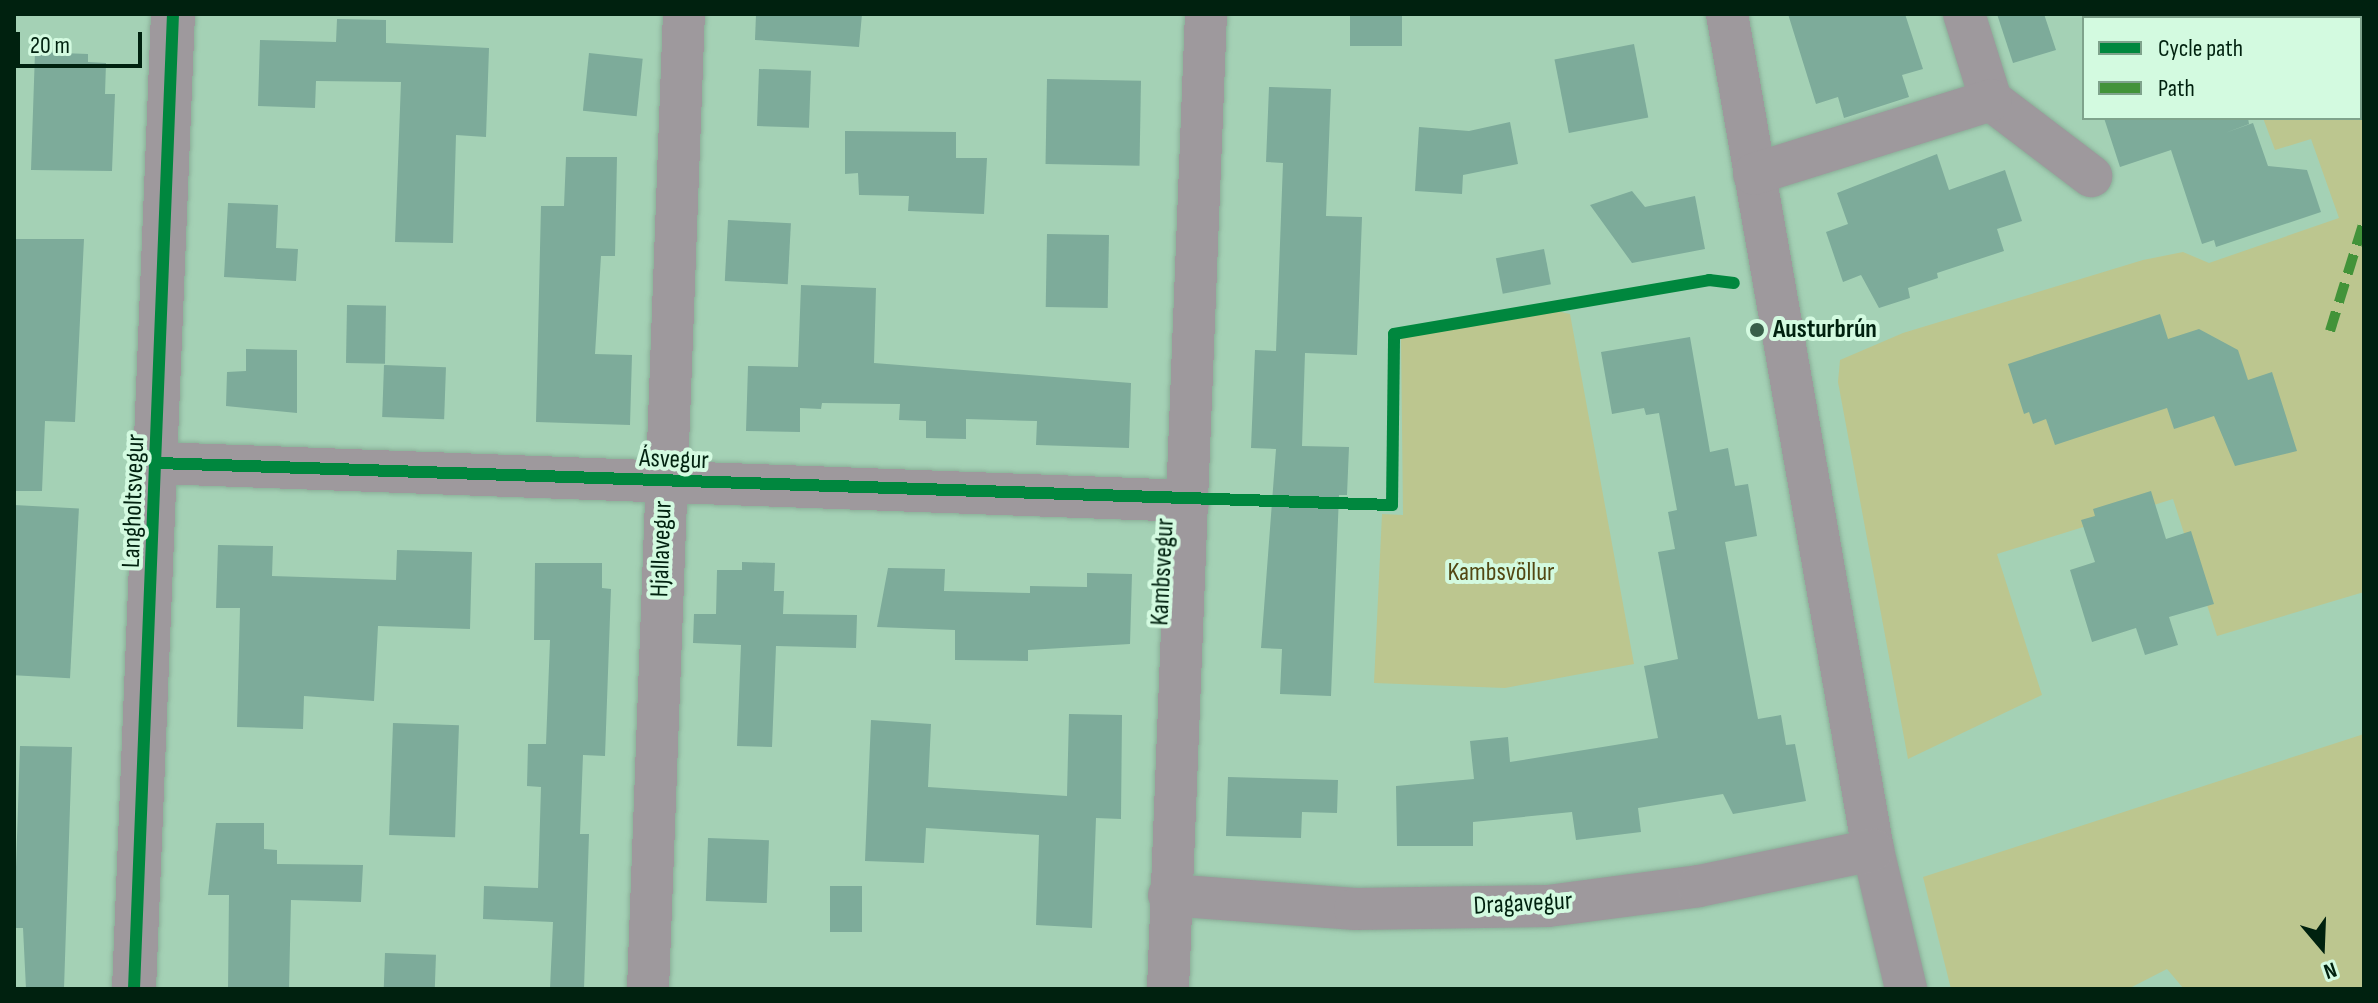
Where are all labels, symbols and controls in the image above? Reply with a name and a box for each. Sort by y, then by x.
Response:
scale bar [20,16,146,66]
legend [2082,16,2362,120]
text: 20 m [30,31,70,60]
text: Cycle path [2158,34,2243,63]
text: Path [2158,74,2195,103]
place label: Austurbrún [1773,314,1877,346]
marker: Austurbrún [1748,321,1766,339]
street label: Langholtsvegur [116,434,152,568]
street label: Ásvegur [639,443,709,477]
street label: Hjallavegur [645,500,679,598]
street label: Kambsvegur [1145,518,1181,626]
park label: Kambsvöllur [1447,557,1555,589]
street label: Dragavegur [1473,886,1573,922]
north arrow [2282,907,2362,987]
text: N [2320,955,2340,985]

